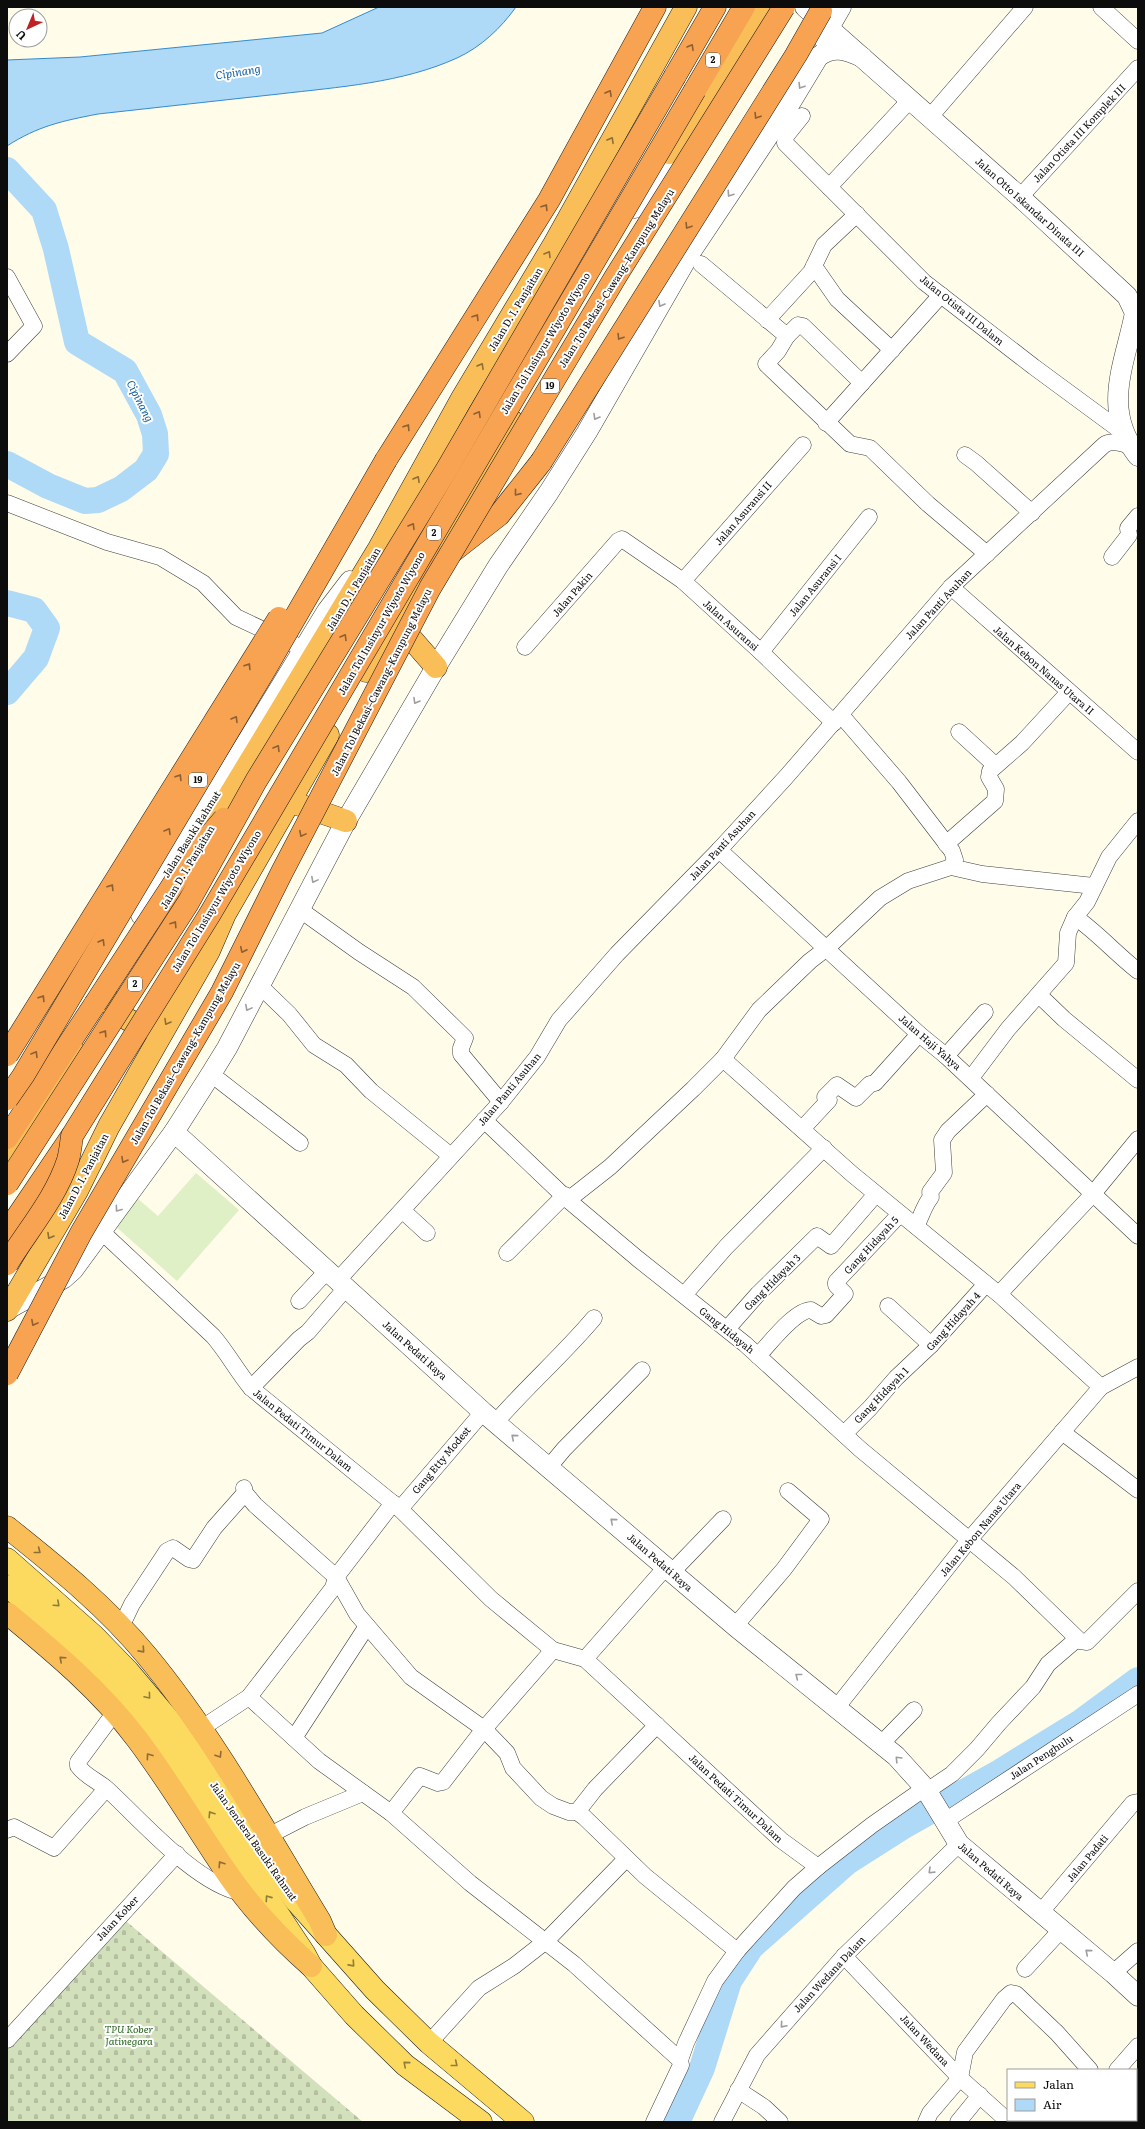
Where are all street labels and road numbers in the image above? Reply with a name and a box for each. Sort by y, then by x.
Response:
road number: 2 [706,53,720,67]
street label: Jalan Otista III Komplek III [1029,80,1129,185]
street label: Jalan Otto Iskandar Dinata III [972,153,1088,260]
street label: Jalan Tol Bekasi–Cawang–Kampung Melayu [554,185,678,370]
street label: Jalan D. I. Panjaitan [484,264,546,353]
street label: Jalan Tol Insinyur Wiyoto Wiyono [496,269,593,417]
street label: Jalan Otista III Dalam [917,271,1008,348]
road number: 19 [541,379,559,393]
street label: Jalan Asuransi II [711,477,775,548]
road number: 2 [427,526,441,540]
street label: Jalan D. I. Panjaitan [322,544,384,633]
street label: Jalan Tol Insinyur Wiyoto Wiyono [333,548,428,697]
street label: Jalan Asuransi I [785,550,845,619]
street label: Jalan Panti Asuhan [901,565,975,642]
street label: Jalan Pakin [548,568,596,619]
street label: Jalan Tol Bekasi–Cawang–Kampung Melayu [327,585,435,778]
street label: Jalan Asuransi [700,596,763,654]
street label: Jalan Kebon Nanas Utara II [991,622,1098,718]
road number: 19 [189,773,207,787]
street label: Jalan Basuki Rahmat [158,787,223,880]
street label: Jalan Panti Asuhan [685,806,759,883]
street label: Jalan D. I. Panjaitan [156,822,218,911]
street label: Jalan Tol Insinyur Wiyoto Wiyono [167,827,264,975]
street label: Jalan Tol Bekasi–Cawang–Kampung Melayu [126,958,243,1147]
road number: 2 [128,977,142,991]
street label: Jalan Haji Yahya [896,1010,965,1073]
street label: Jalan Panti Asuhan [473,1049,544,1129]
street label: Jalan D. I. Panjaitan [54,1130,112,1221]
street label: Gang Hidayah 5 [840,1212,901,1277]
street label: Gang Hidayah 3 [740,1250,803,1313]
street label: Gang Hidayah 4 [922,1287,984,1353]
street label: Gang Hidayah [696,1303,758,1357]
street label: Jalan Pedati Raya [380,1316,451,1383]
street label: Gang Hidayah 1 [850,1363,912,1426]
street label: Jalan Pedati Timur Dalam [250,1385,356,1475]
street label: Gang Etty Modest [408,1423,473,1497]
street label: Jalan Kebon Nanas Utara [936,1478,1024,1579]
street label: Jalan Pedati Raya [624,1529,697,1595]
street label: Jalan Penghulu [1006,1730,1076,1783]
street label: Jalan Pedati Timur Dalam [686,1750,787,1846]
street label: Jalan Jenderal Basuki Rahmat [207,1778,302,1904]
street label: Jalan Padati [1062,1830,1111,1885]
street label: Jalan Pedati Raya [955,1838,1028,1904]
street label: Jalan Kober [92,1892,142,1943]
street label: Jalan Wedana Dalam [789,1932,868,2015]
street label: Jalan Wedana [897,2010,954,2070]

